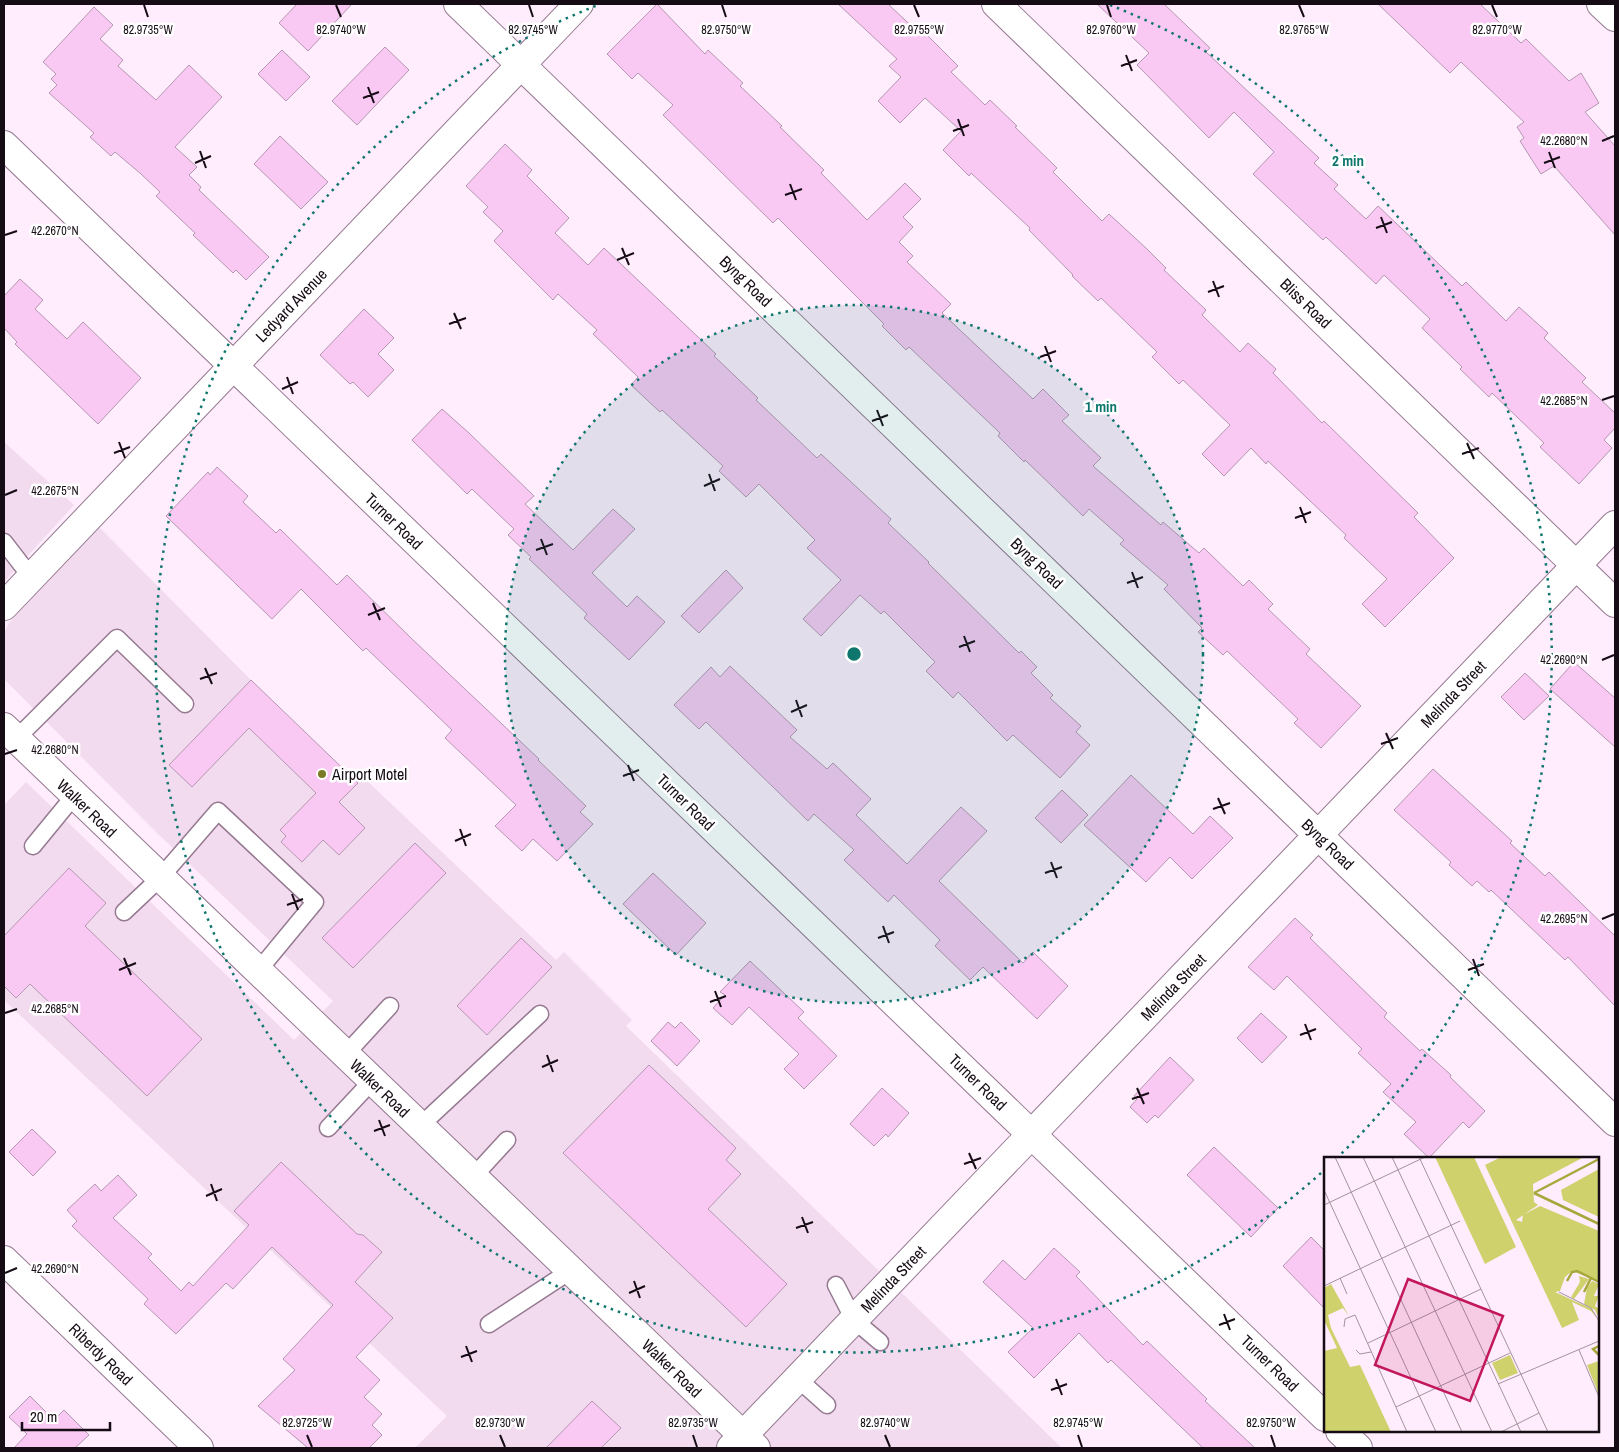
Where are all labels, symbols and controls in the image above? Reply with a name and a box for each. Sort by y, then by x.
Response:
text: 82.9735°W [123,22,174,38]
text: 82.9740°W [316,22,367,38]
text: 82.9745°W [508,22,559,38]
text: 82.9750°W [701,22,752,38]
text: 82.9755°W [894,22,945,38]
text: 82.9760°W [1086,22,1137,38]
text: 82.9765°W [1279,22,1330,38]
text: 82.9770°W [1472,22,1523,38]
text: 42.2680°N [1540,133,1588,149]
text: 2 min [1332,150,1364,171]
text: 42.2670°N [31,223,79,239]
street label: Byng Road [715,251,777,311]
street label: Ledyard Avenue [250,263,332,347]
street label: Bliss Road [1276,273,1336,333]
text: 42.2685°N [1540,393,1588,409]
text: 1 min [1085,396,1117,417]
text: 42.2675°N [31,483,79,499]
street label: Turner Road [360,488,428,554]
street label: Byng Road [1006,533,1068,593]
centre of rings [845,645,863,663]
text: 42.2690°N [1540,652,1588,668]
street label: Melinda Street [1415,655,1491,732]
text: 42.2680°N [31,742,79,758]
place label: Airport Motel [331,763,407,785]
marker: Airport Motel [316,768,328,780]
street label: Turner Road [652,769,720,835]
street label: Walker Road [52,774,122,842]
street label: Byng Road [1297,814,1359,874]
text: 42.2695°N [1540,911,1588,927]
street label: Melinda Street [1135,948,1211,1025]
text: 42.2685°N [31,1001,79,1017]
street label: Turner Road [944,1049,1012,1115]
street label: Walker Road [345,1054,415,1122]
inset map [1324,1157,1599,1432]
street label: Melinda Street [855,1240,931,1317]
text: 42.2690°N [31,1261,79,1277]
street label: Riberdy Road [64,1318,138,1390]
street label: Turner Road [1236,1330,1304,1396]
street label: Walker Road [637,1334,707,1402]
scale bar [22,1400,110,1432]
text: 20 m [30,1406,57,1427]
text: 82.9725°W [282,1415,333,1431]
text: 82.9730°W [475,1415,526,1431]
text: 82.9735°W [668,1415,719,1431]
text: 82.9740°W [860,1415,911,1431]
text: 82.9745°W [1053,1415,1104,1431]
text: 82.9750°W [1246,1415,1297,1431]

